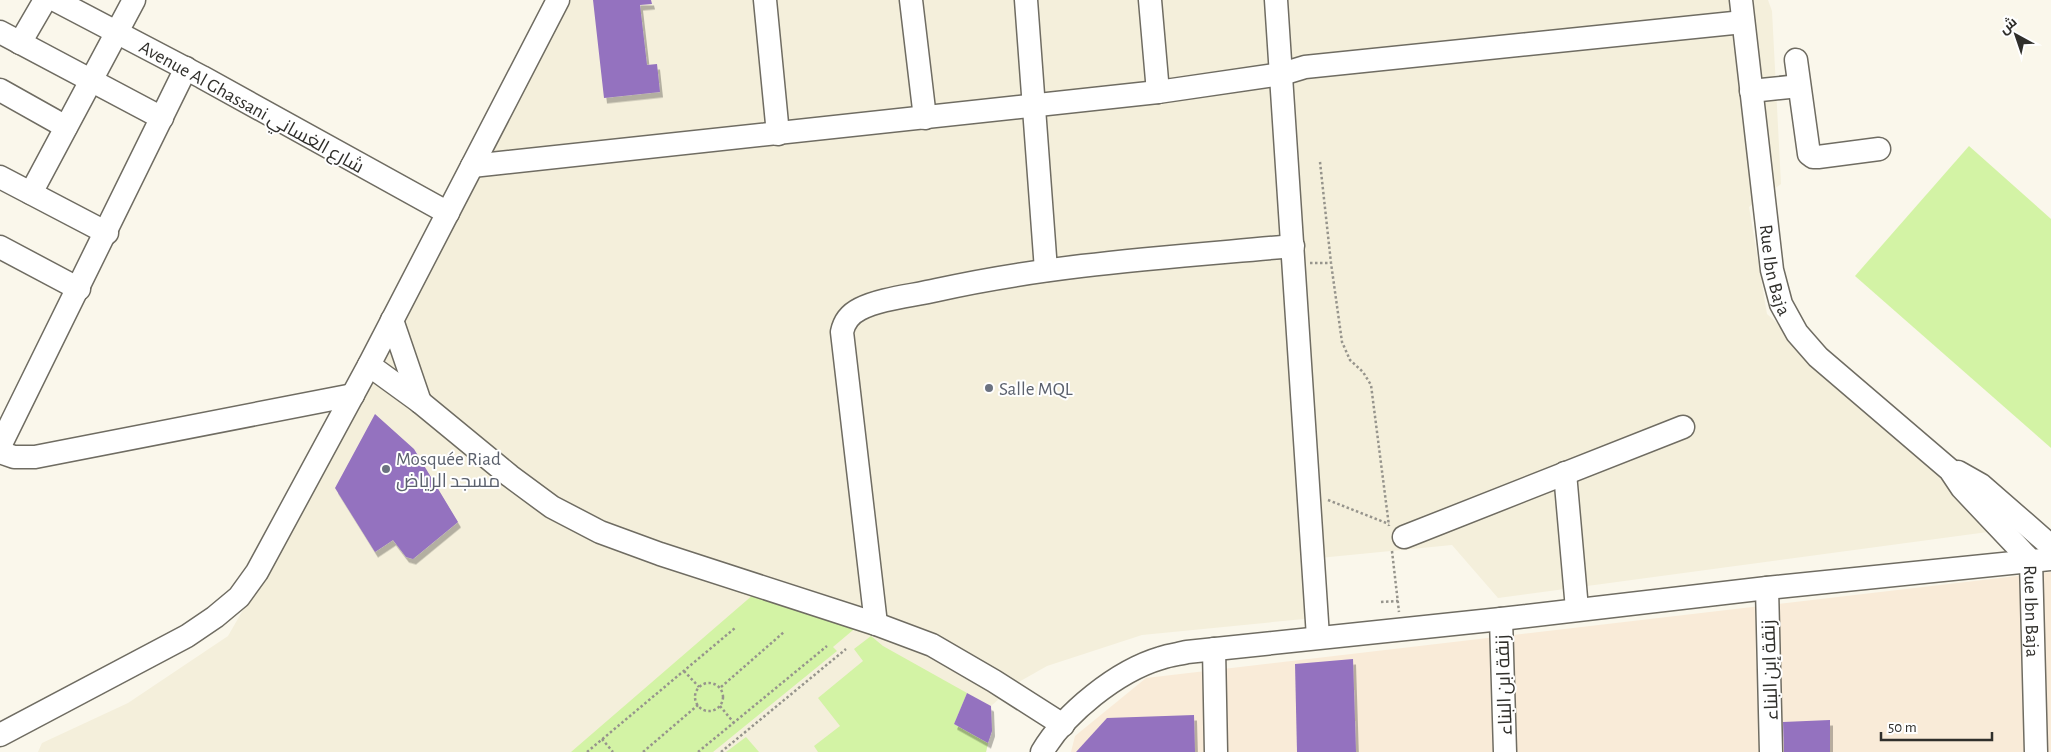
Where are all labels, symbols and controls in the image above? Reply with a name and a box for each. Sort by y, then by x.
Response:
north arrow [1991,10,2041,60]
text: ش [1996,13,2020,38]
street label: Avenue Al Ghassani شارع الغساني [134,37,367,181]
street label: Rue Ibn Baja [1756,224,1793,319]
place label: Salle MQL [999,380,1073,399]
marker: Salle MQL [983,382,995,394]
place label: Mosquée Riad مسجد الرياض [396,450,501,492]
marker: Mosquée Riad مسجد الرياض [380,463,392,475]
street label: Rue Ibn Baja [2020,565,2042,658]
street label: زنقة إبن البناء [1759,619,1783,720]
street label: زنقة ابن البناء [1493,634,1517,735]
scale bar [1881,710,1992,742]
text: 50 m [1888,720,1917,735]

